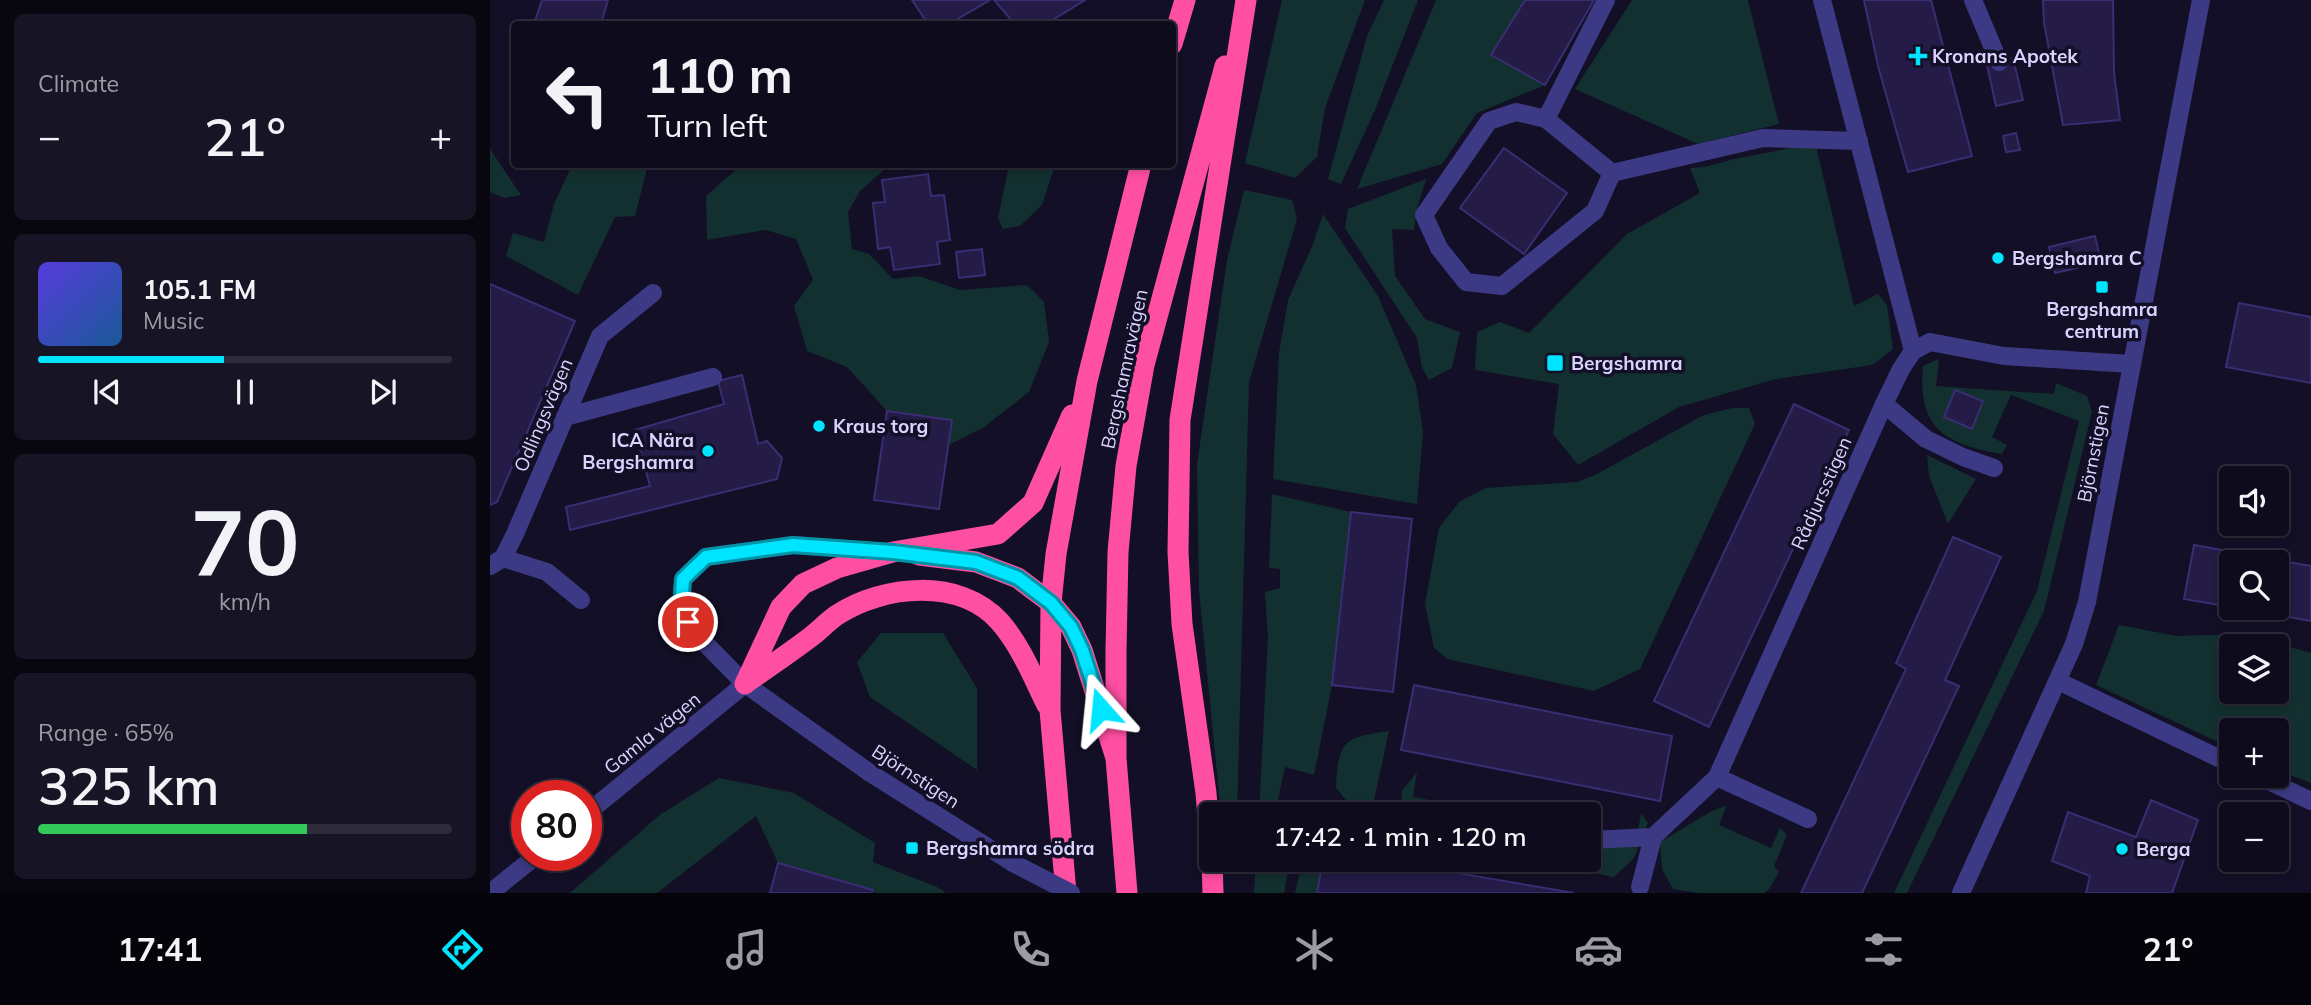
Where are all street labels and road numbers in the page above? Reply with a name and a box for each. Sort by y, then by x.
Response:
street label: Bergshamravägen [1095,287,1153,451]
street label: Odlingsvägen [508,354,578,476]
street label: Björnstigen [2072,402,2114,504]
street label: Rådjursstigen [1785,433,1857,553]
street label: Gamla vägen [599,687,705,779]
street label: Björnstigen [868,739,964,813]

